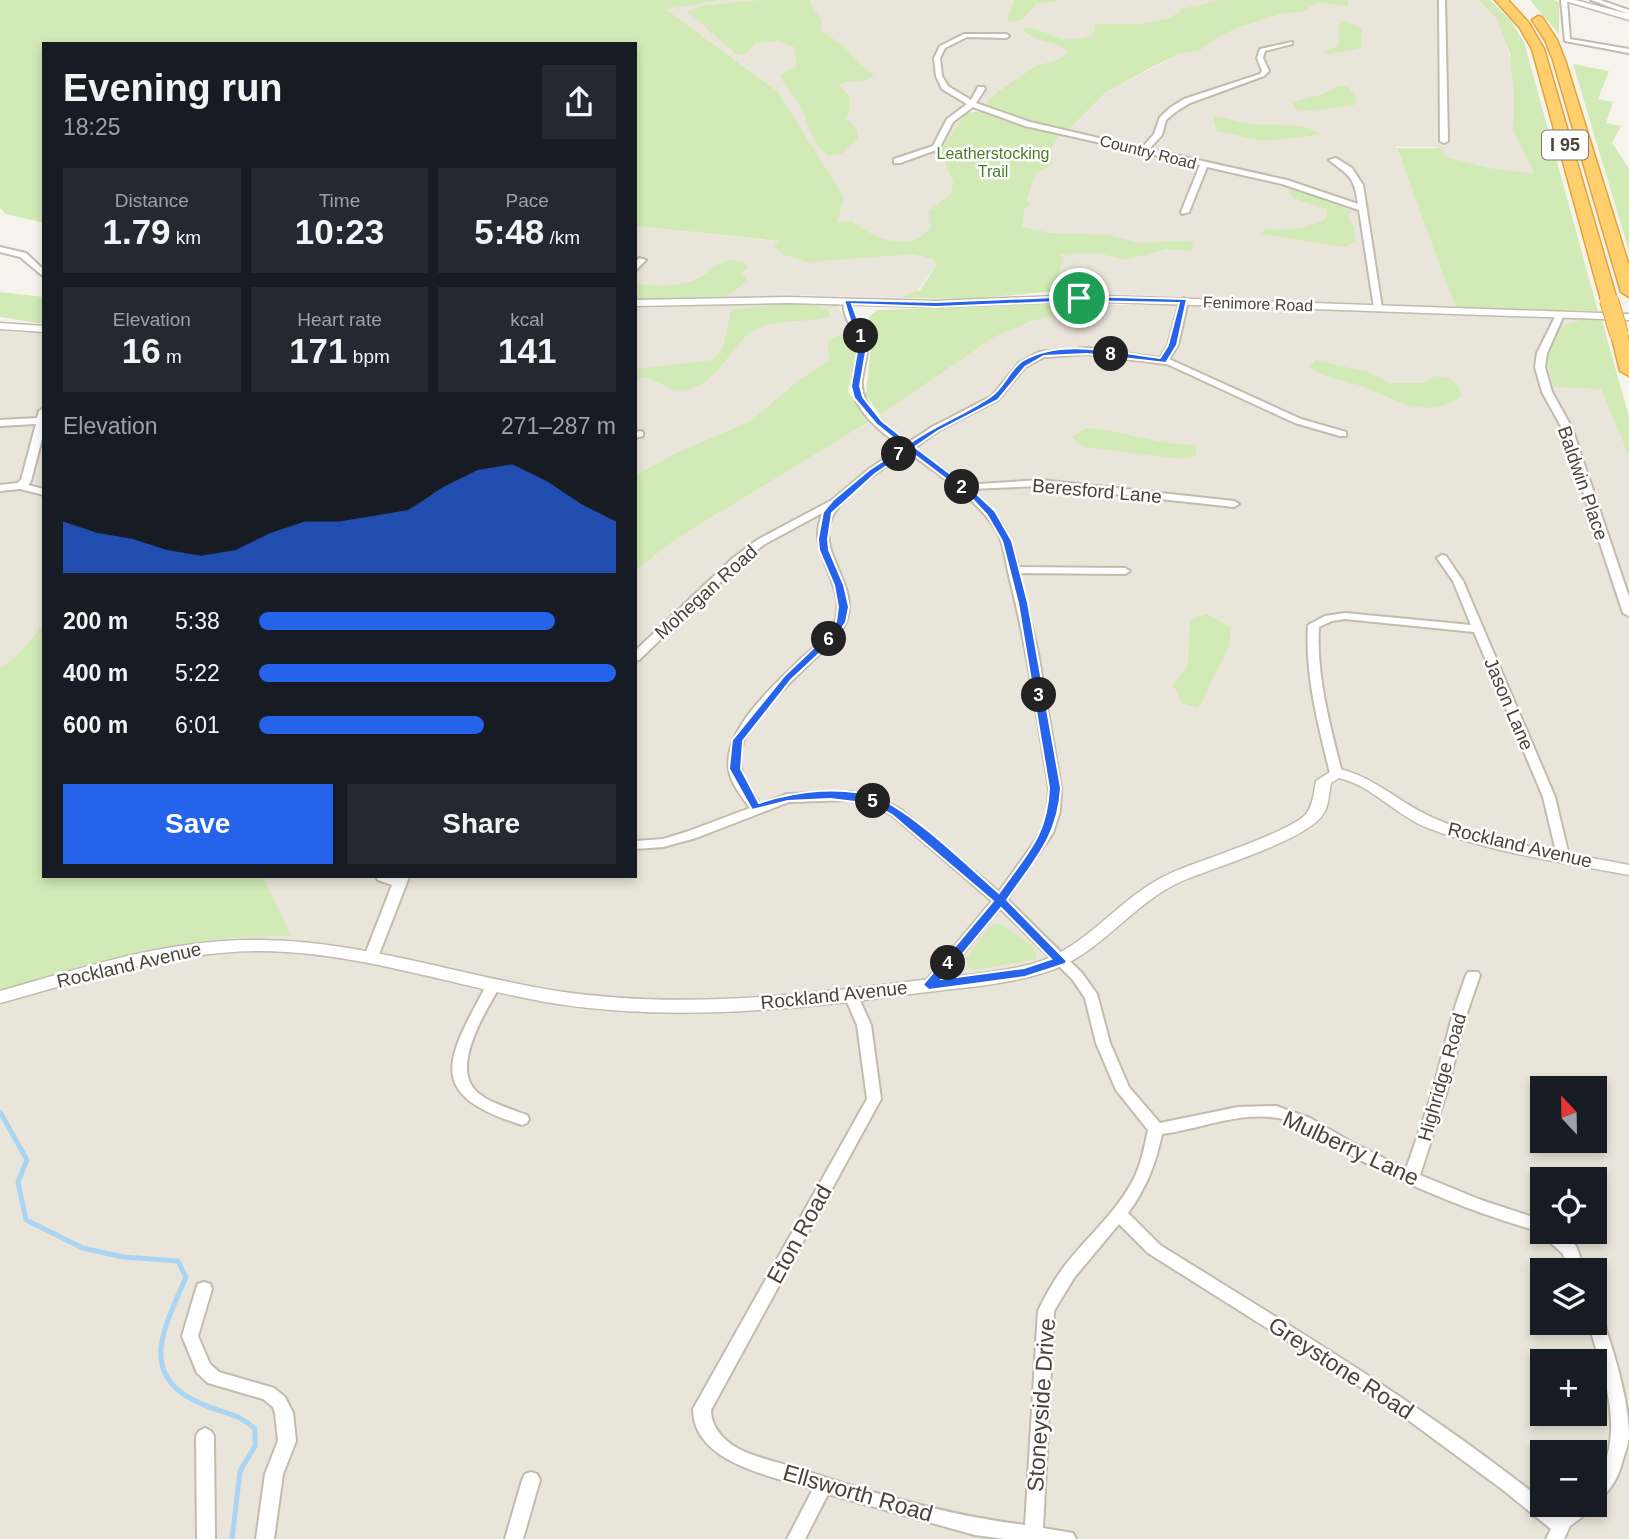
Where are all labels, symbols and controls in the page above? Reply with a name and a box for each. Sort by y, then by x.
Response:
button: share [542,65,616,139]
text: Evening run [63,67,283,109]
text: 18:25 [63,114,121,140]
road number: I 95 [1542,130,1588,160]
street label: Country Road [1098,132,1198,172]
park label: Leatherstocking Trail [937,145,1049,180]
text: Distance [115,190,189,211]
text: Time [319,190,360,211]
text: Pace [506,190,549,211]
text: 1.79 [102,212,171,251]
text: 10:23 [295,212,384,251]
text: 5:48 [474,212,544,251]
text: km [171,227,201,248]
text: /km [544,227,580,248]
pin [1049,268,1109,328]
icon: arrive [1060,279,1098,317]
street label: Fenimore Road [1203,294,1313,314]
text: Elevation [113,309,191,330]
text: Heart rate [297,309,382,330]
text: kcal [510,309,544,330]
pin: 1 [844,318,878,354]
text: 1 [855,325,866,346]
text: 16 [122,331,161,370]
text: 171 [289,331,348,370]
text: 141 [498,331,556,370]
pin: 8 [1094,336,1128,372]
text: 8 [1105,343,1116,364]
text: m [161,346,182,367]
text: bpm [348,346,390,367]
text: Elevation [63,413,158,439]
text: 271–287 m [501,413,616,439]
street label: Baldwin Place [1554,423,1612,543]
pin: 7 [881,436,916,472]
text: 7 [893,443,904,464]
pin: 2 [944,470,979,504]
street label: Beresford Lane [1031,475,1163,507]
text: 2 [956,476,967,497]
street label: Mohegan Road [651,541,761,643]
text: 200 m [63,608,128,634]
text: 5:38 [175,608,220,634]
pin: 6 [812,622,846,656]
text: 6 [823,628,834,649]
street label: Jason Lane [1480,655,1538,753]
text: 400 m [63,660,128,686]
text: 5:22 [175,660,220,686]
pin: 3 [1021,678,1056,712]
text: 3 [1033,684,1044,705]
text: 600 m [63,712,128,738]
text: 6:01 [175,712,220,738]
button: Save [63,784,333,864]
button: Share [347,784,616,864]
pin: 5 [856,784,890,818]
text: 5 [867,790,878,811]
street label: Rockland Avenue [1446,818,1594,872]
street label: Rockland Avenue [55,938,203,992]
pin: 4 [930,946,965,981]
text: 4 [942,952,953,973]
street label: Rockland Avenue [760,977,908,1013]
street label: Highridge Road [1414,1011,1470,1143]
north arrow [1530,1076,1606,1153]
map controls [1530,1076,1607,1517]
street label: Mulberry Lane [1279,1105,1423,1191]
button: locate [1530,1167,1607,1244]
street label: Eton Road [761,1180,837,1288]
button: layers [1530,1258,1607,1335]
street label: Greystone Road [1264,1311,1418,1425]
street label: Stoneyside Drive [1022,1317,1060,1493]
button: + [1530,1349,1607,1426]
button: − [1530,1440,1607,1517]
street label: Ellsworth Road [780,1459,936,1527]

